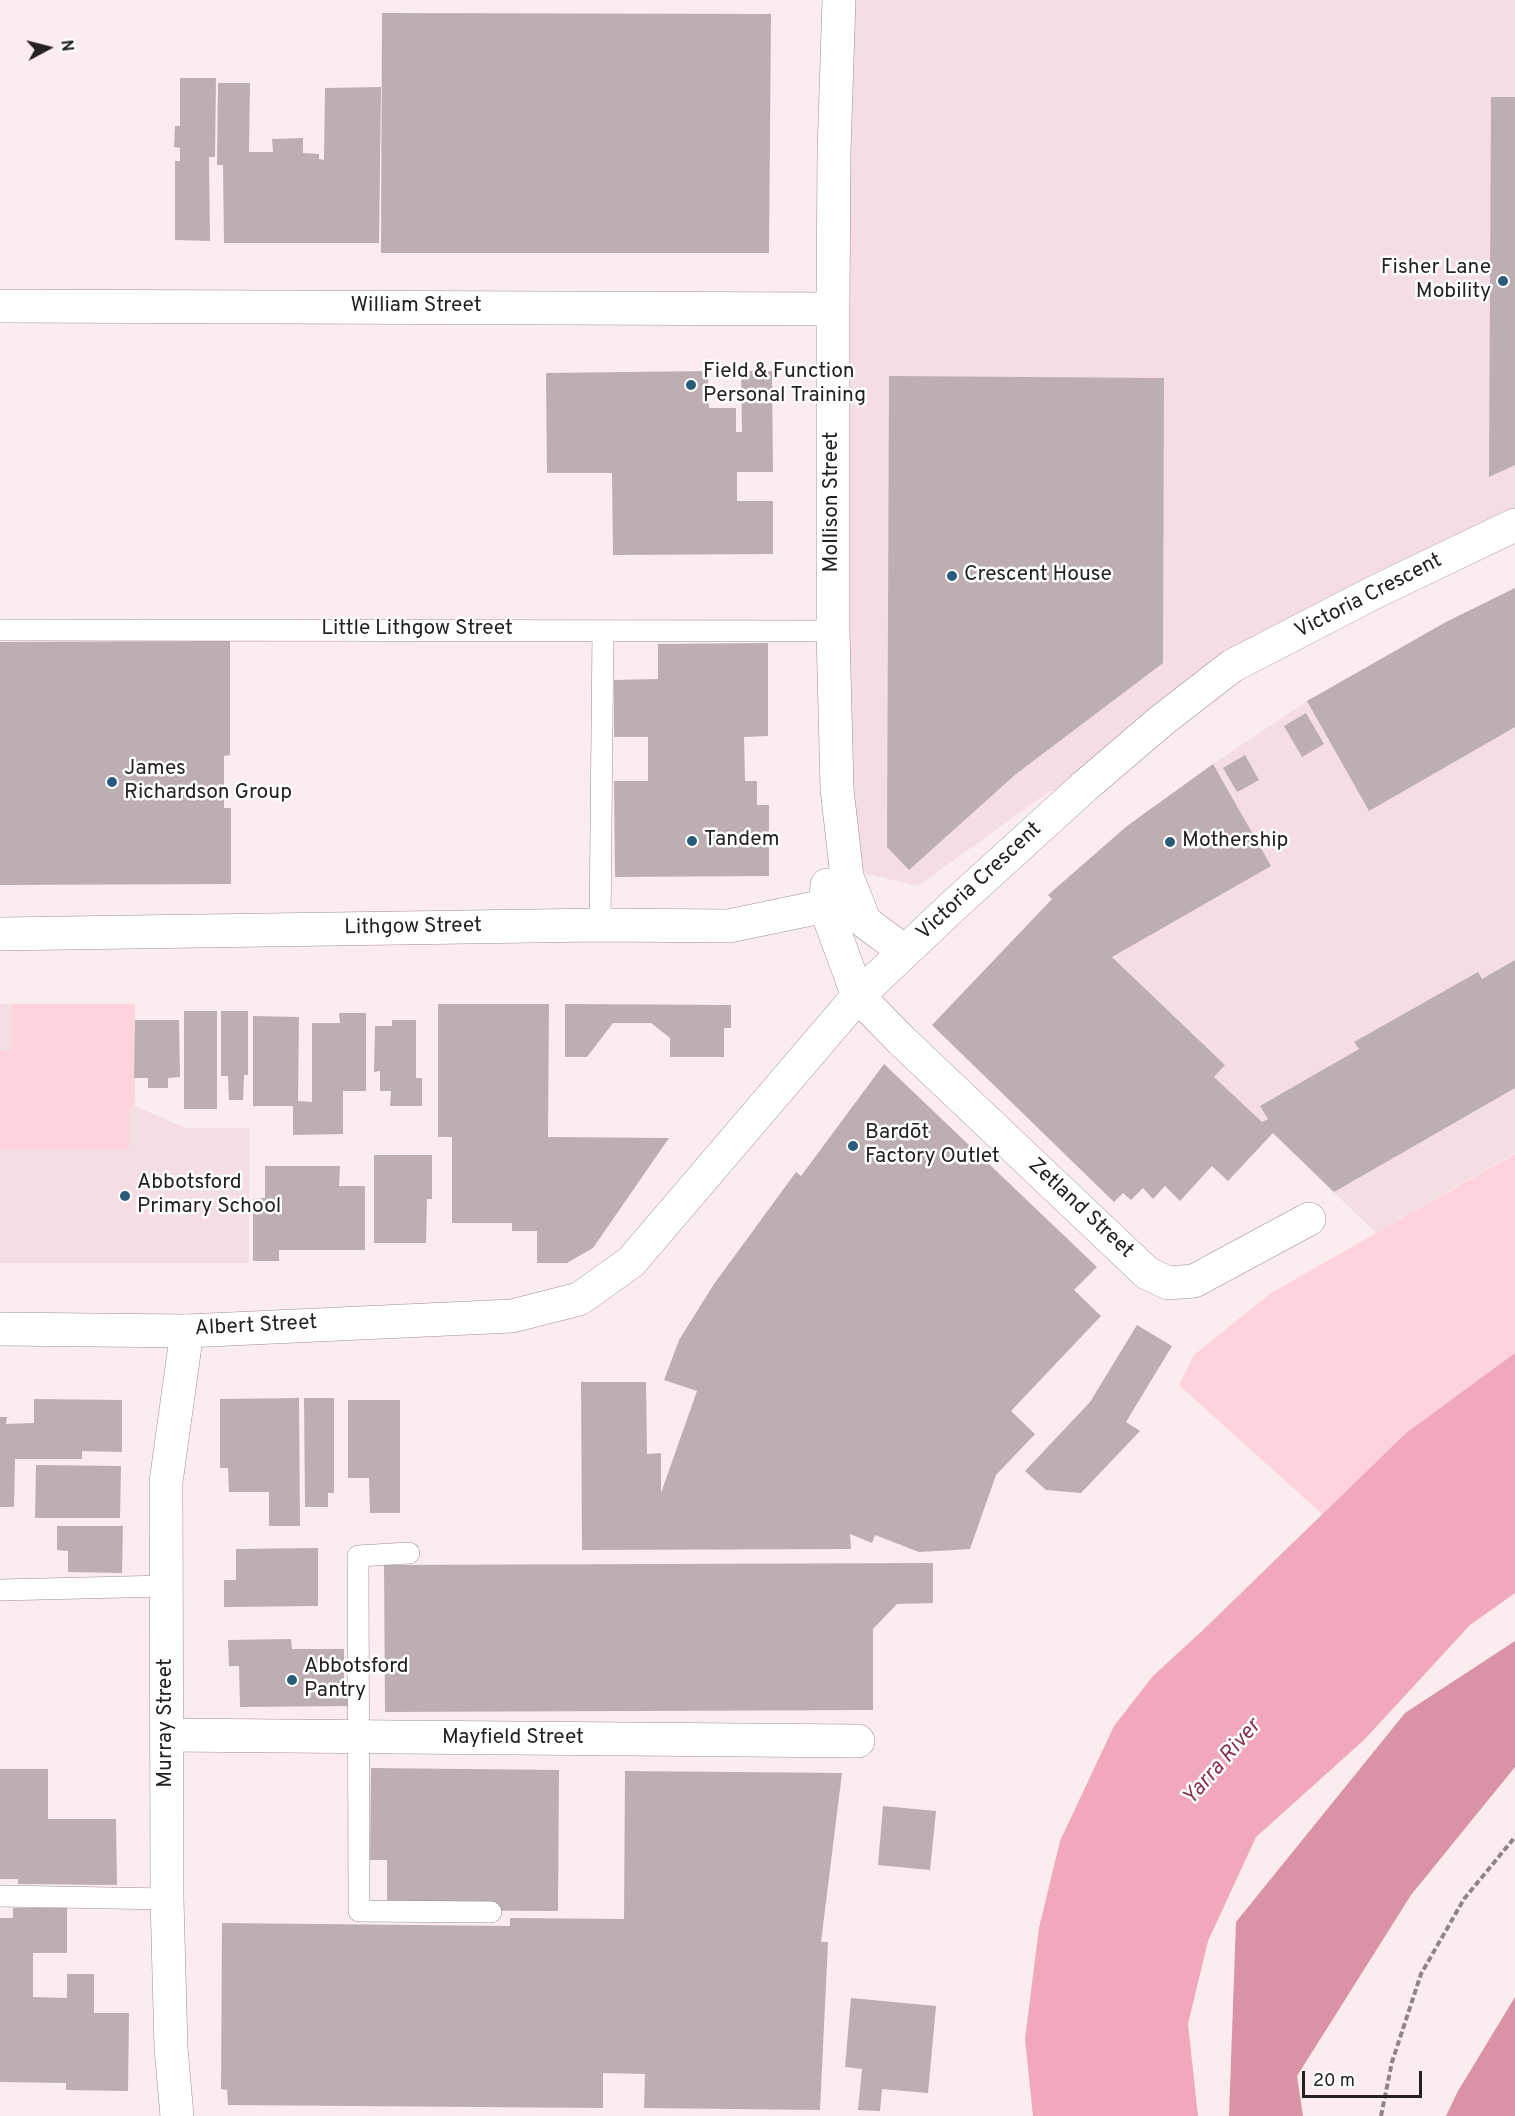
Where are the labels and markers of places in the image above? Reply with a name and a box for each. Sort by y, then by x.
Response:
place label: Fisher Lane Mobility [1381,256,1491,306]
marker: Fisher Lane Mobility [1496,274,1510,288]
place label: Field & Function Personal Training [703,360,866,410]
marker: Field & Function Personal Training [684,378,698,392]
place label: Crescent House [964,563,1112,589]
marker: Crescent House [945,569,959,583]
place label: James Richardson Group [124,757,292,807]
marker: James Richardson Group [105,775,119,789]
place label: Tandem [704,828,779,854]
place label: Mothership [1182,829,1288,855]
marker: Tandem [685,834,699,848]
marker: Mothership [1163,835,1177,849]
place label: Bardōt Factory Outlet [865,1121,1000,1171]
marker: Bardōt Factory Outlet [846,1139,860,1153]
place label: Abbotsford Primary School [137,1171,281,1221]
marker: Abbotsford Primary School [118,1189,132,1203]
place label: Abbotsford Pantry [304,1655,409,1705]
marker: Abbotsford Pantry [285,1673,299,1687]

